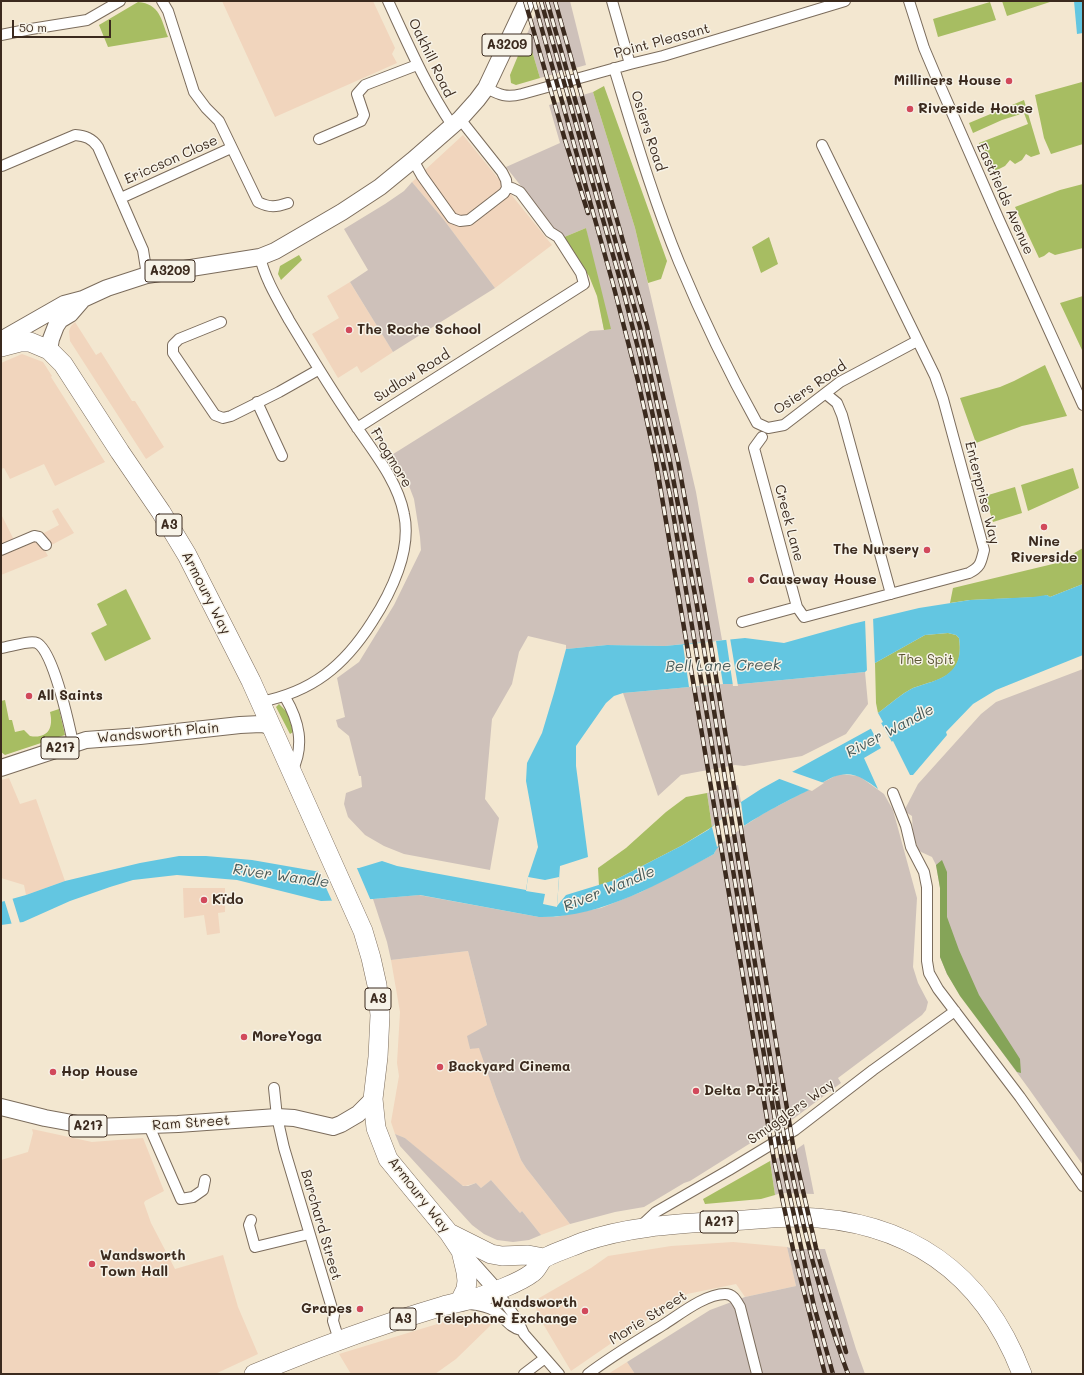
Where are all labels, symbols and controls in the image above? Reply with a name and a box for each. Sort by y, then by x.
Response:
scale bar [14,12,113,38]
street label: Oakhill Road [405,16,457,100]
text: 50 m [19,19,47,35]
street label: Point Pleasant [612,20,712,62]
road number: A3209 [482,34,532,56]
place label: Milliners House [894,73,1001,89]
marker: Milliners House [1004,76,1014,86]
street label: Osiers Road [627,88,669,174]
place label: Riverside House [918,101,1033,117]
marker: Riverside House [905,104,915,114]
street label: Ericcson Close [122,132,220,188]
street label: Eastfields Avenue [973,141,1037,257]
road number: A3209 [145,260,195,282]
place label: The Roche School [357,322,481,338]
marker: The Roche School [344,325,354,335]
street label: Sudlow Road [371,346,453,406]
street label: Osiers Road [770,358,850,418]
street label: Frogmore [367,425,415,491]
street label: Enterprise Way [961,440,1003,546]
street label: Creek Lane [771,483,807,563]
road number: A3 [156,514,182,536]
marker: Nine Riverside [1039,522,1049,532]
place label: Nine Riverside [1011,534,1077,566]
place label: The Nursery [833,542,919,558]
marker: The Nursery [922,545,932,555]
street label: Armoury Way [178,549,234,637]
place label: Causeway House [759,572,877,588]
marker: Causeway House [746,575,756,585]
park label: The Spit [898,652,954,668]
water label: Bell Lane Creek [665,656,781,676]
place label: All Saints [37,688,103,704]
marker: All Saints [24,691,34,701]
water label: River Wandle [843,700,937,762]
street label: Wandsworth Plain [96,719,220,747]
road number: A217 [41,737,79,759]
water label: River Wandle [232,860,330,892]
water label: River Wandle [561,862,657,916]
place label: Kïdo [212,892,243,908]
marker: Kïdo [199,895,209,905]
road number: A3 [365,988,391,1010]
place label: MoreYoga [252,1029,322,1045]
marker: MoreYoga [239,1032,249,1042]
place label: Backyard Cinema [448,1059,571,1075]
marker: Backyard Cinema [435,1062,445,1072]
place label: Hop House [61,1064,138,1080]
marker: Hop House [48,1067,58,1077]
street label: Smugglers Way [745,1076,837,1148]
place label: Delta Park [704,1083,779,1099]
marker: Delta Park [691,1086,701,1096]
street label: Ram Street [152,1112,230,1134]
road number: A217 [69,1115,107,1137]
street label: Armoury Way [384,1154,454,1236]
street label: Barchard Street [297,1168,345,1282]
road number: A217 [700,1211,738,1233]
place label: Wandsworth Town Hall [100,1248,185,1280]
marker: Wandsworth Town Hall [87,1259,97,1269]
street label: Morie Street [606,1287,690,1349]
place label: Wandsworth Telephone Exchange [435,1295,577,1328]
place label: Grapes [301,1301,352,1317]
marker: Grapes [355,1304,365,1314]
marker: Wandsworth Telephone Exchange [580,1306,590,1316]
road number: A3 [390,1308,416,1330]

